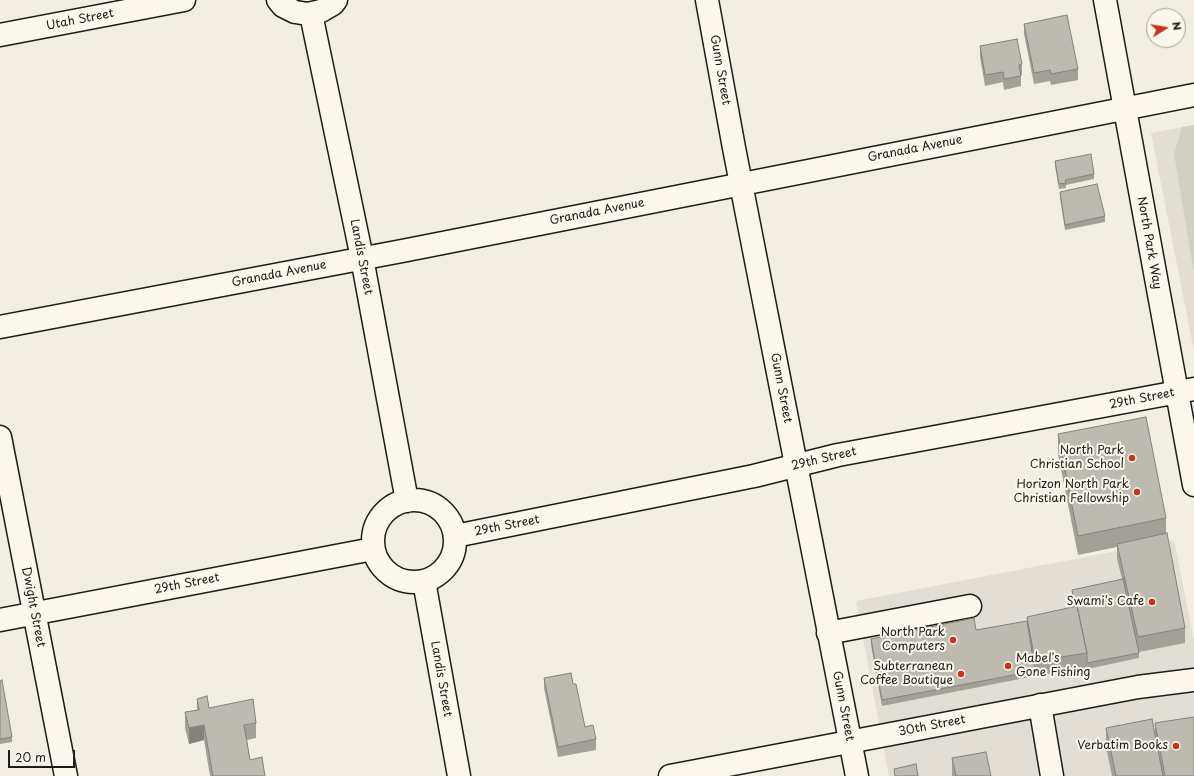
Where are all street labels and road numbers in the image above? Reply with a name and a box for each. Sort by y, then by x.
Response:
street label: Utah Street [45,6,115,34]
street label: Gunn Street [707,34,733,106]
street label: Granada Avenue [866,133,964,165]
street label: Granada Avenue [548,196,646,228]
street label: North Park Way [1134,196,1164,290]
street label: Landis Street [347,218,375,296]
street label: Granada Avenue [230,258,328,290]
street label: Gunn Street [767,352,795,424]
street label: 29th Street [1108,386,1176,412]
street label: 29th Street [790,445,858,473]
street label: 29th Street [473,513,541,539]
street label: Dwight Street [18,565,48,649]
street label: 29th Street [153,571,221,597]
street label: Landis Street [427,640,455,718]
street label: Gunn Street [829,670,857,742]
street label: 30th Street [897,712,967,740]

